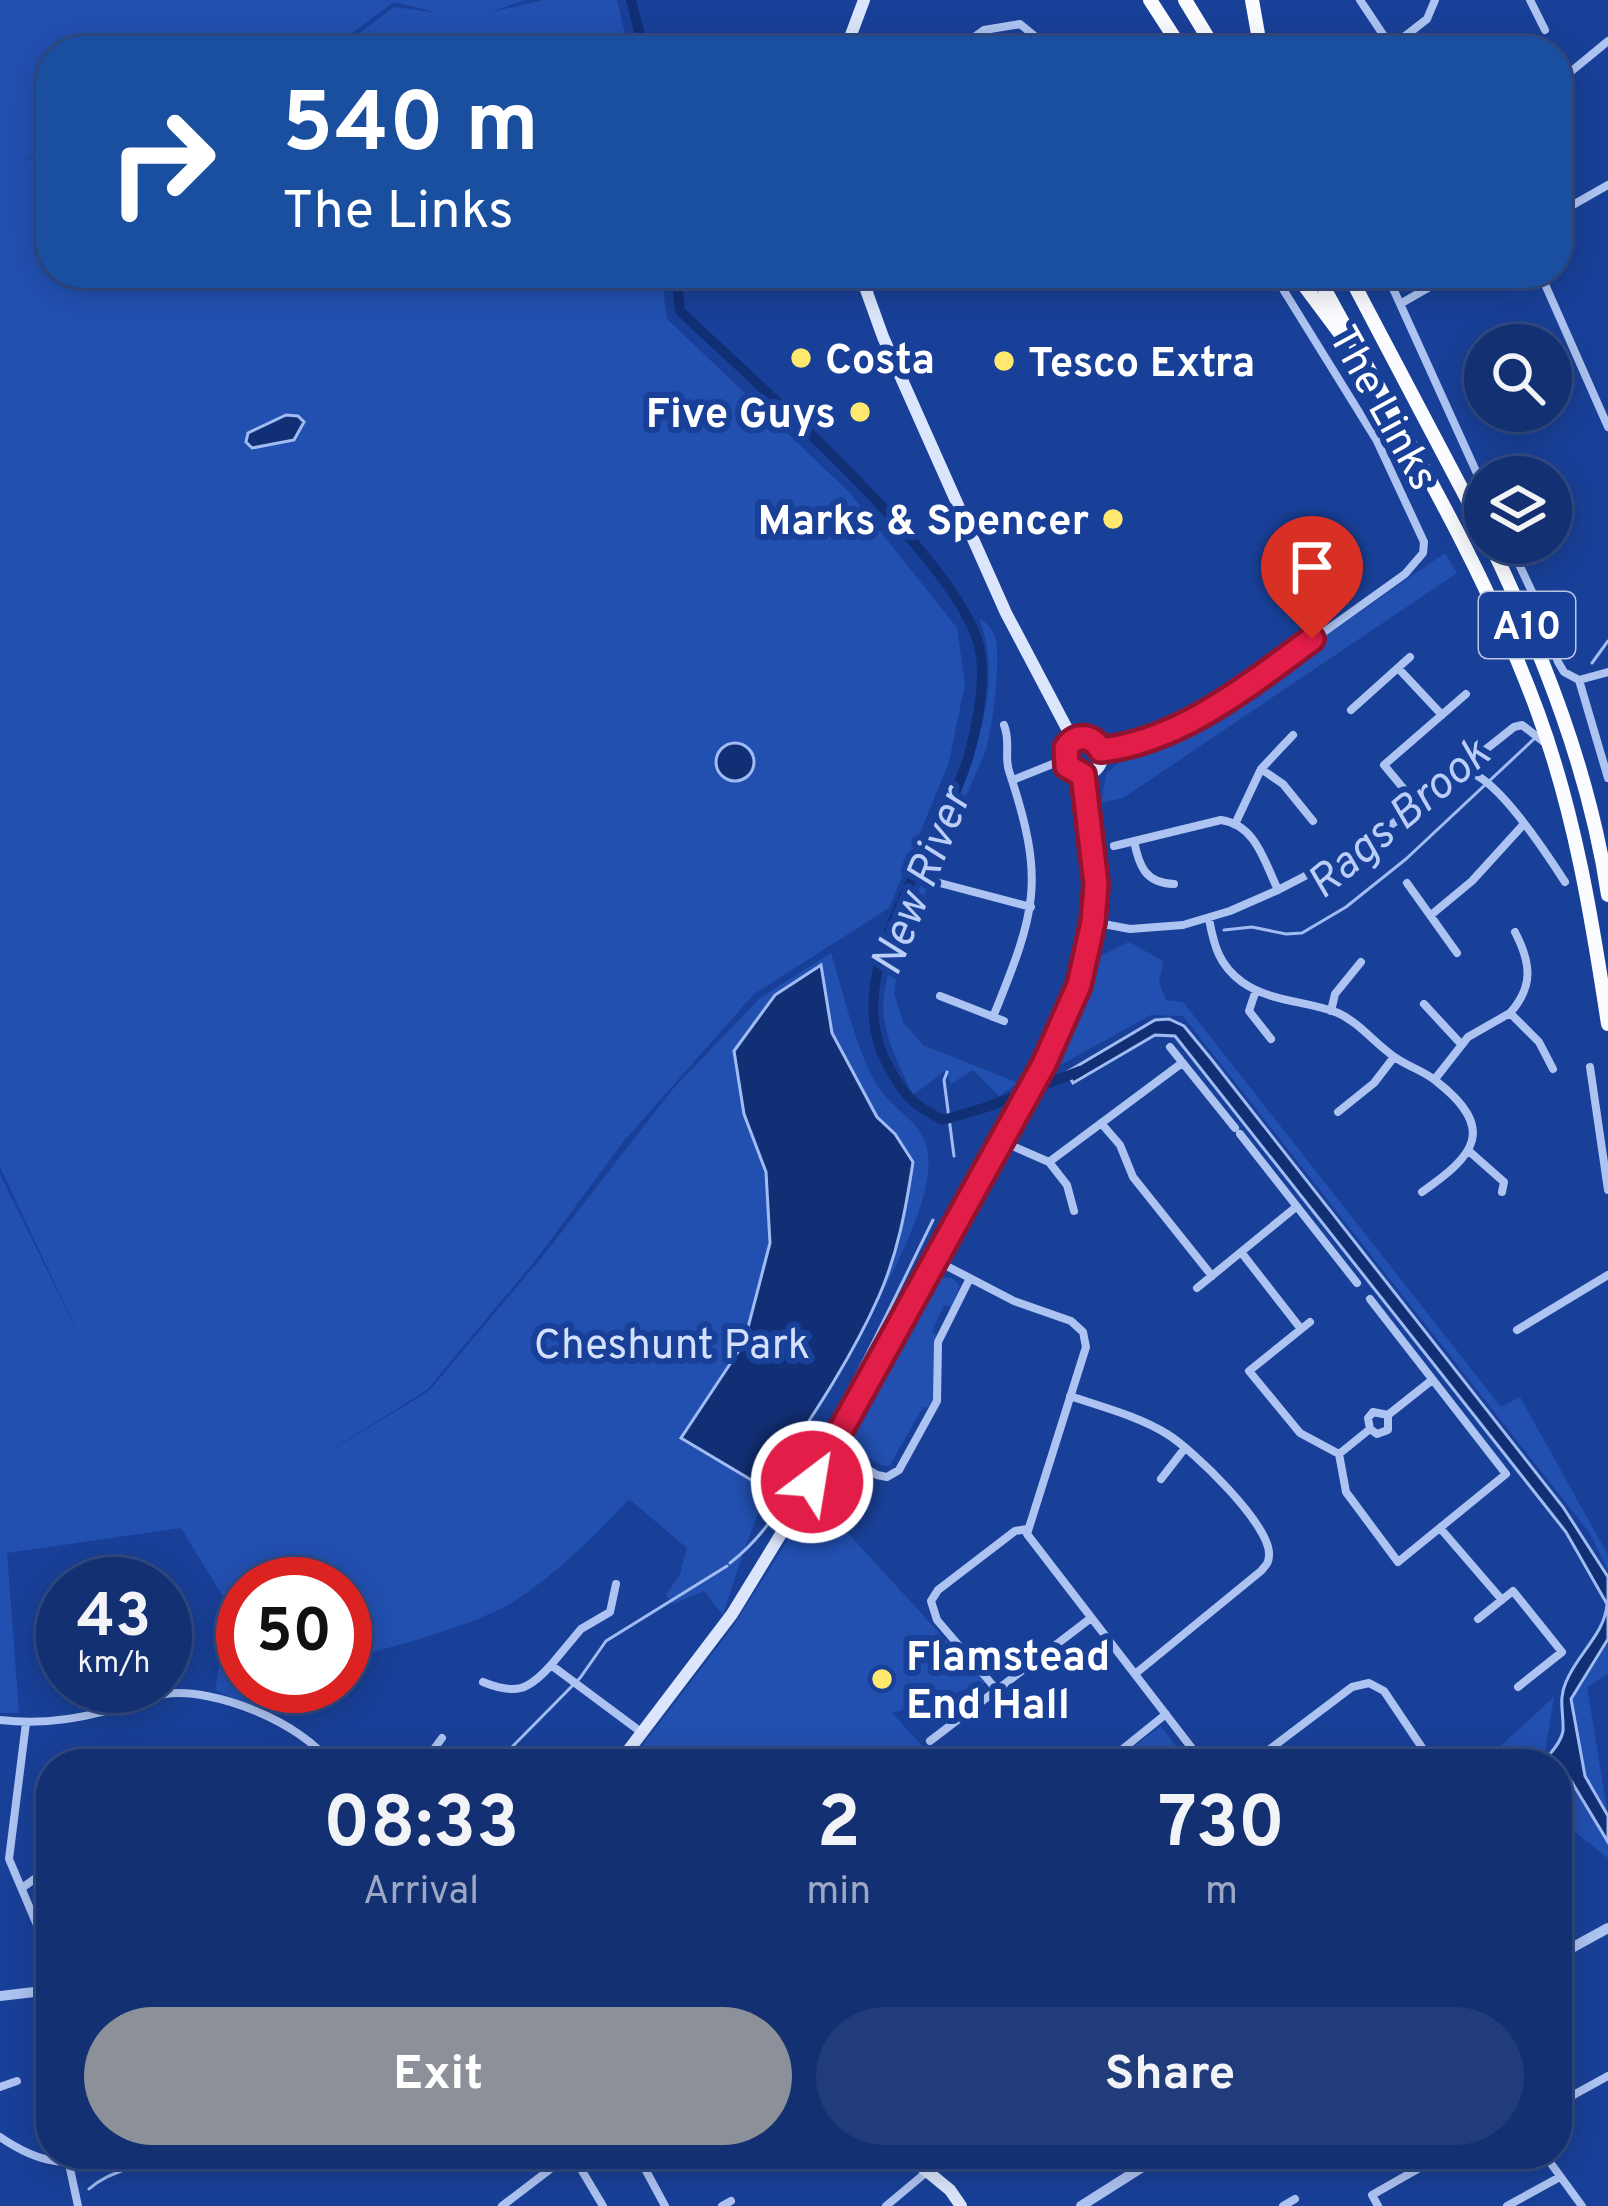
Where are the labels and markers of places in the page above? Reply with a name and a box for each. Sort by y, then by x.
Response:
place label: Costa [825,336,935,389]
place label: Tesco Extra [1028,339,1255,392]
marker: Costa [788,345,814,371]
marker: Tesco Extra [991,348,1017,374]
place label: Five Guys [646,390,836,443]
marker: Five Guys [847,399,873,425]
place label: Marks & Spencer [757,497,1089,550]
marker: Marks & Spencer [1100,506,1126,532]
pin [1261,516,1363,639]
place label: Flamstead End Hall [906,1633,1110,1734]
marker: Flamstead End Hall [869,1666,895,1692]

